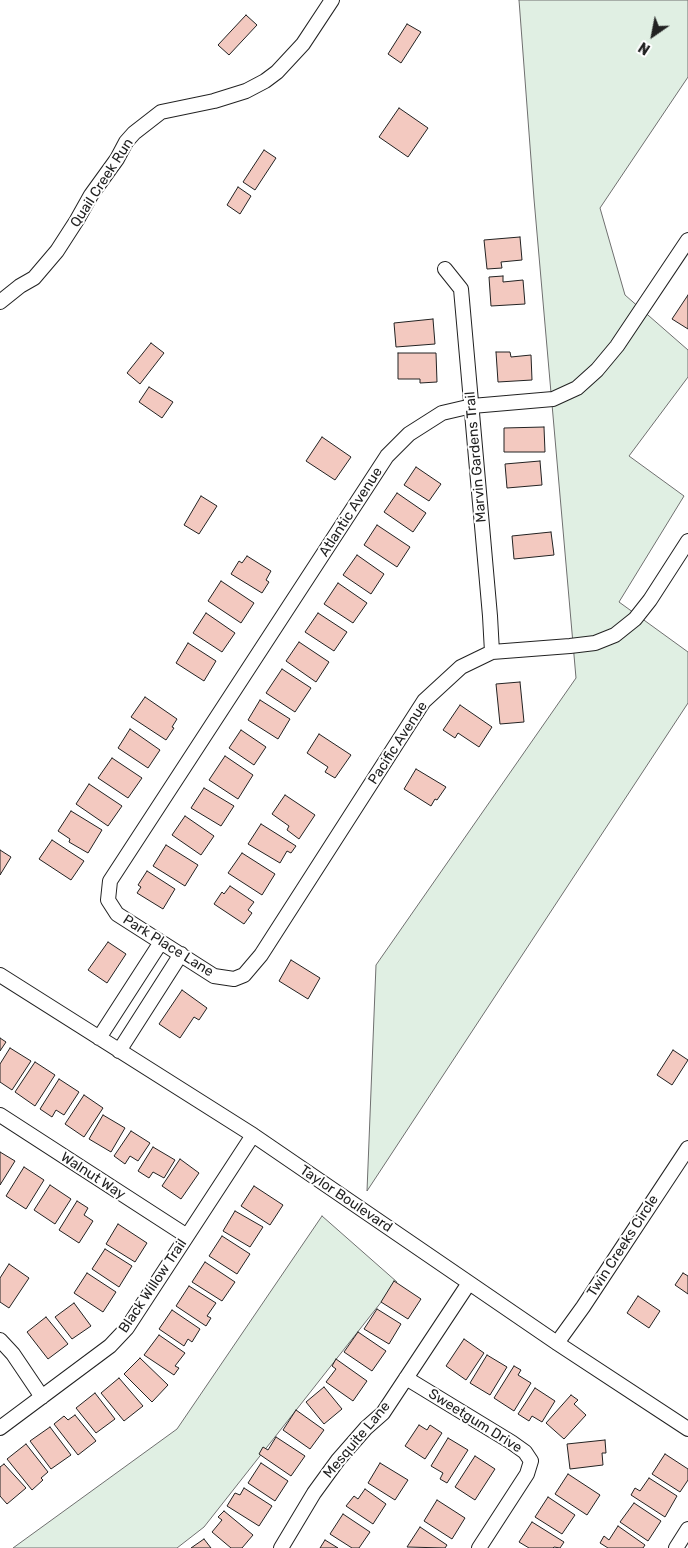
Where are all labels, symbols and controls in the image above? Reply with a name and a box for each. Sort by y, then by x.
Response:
north arrow [628,10,678,60]
text: N [636,38,653,58]
street label: Quail Creek Run [67,135,137,231]
street label: Marvin Gardens Trail [462,391,490,523]
street label: Atlantic Avenue [316,464,386,560]
street label: Pacific Avenue [365,698,431,788]
street label: Park Place Lane [120,911,216,981]
street label: Walnut Way [57,1149,129,1203]
street label: Taylor Boulevard [297,1162,395,1236]
street label: Twin Creeks Circle [584,1192,662,1300]
street label: Black Willow Trail [115,1236,191,1336]
street label: Sweetgum Drive [425,1385,525,1457]
street label: Mesquite Lane [320,1398,394,1482]

